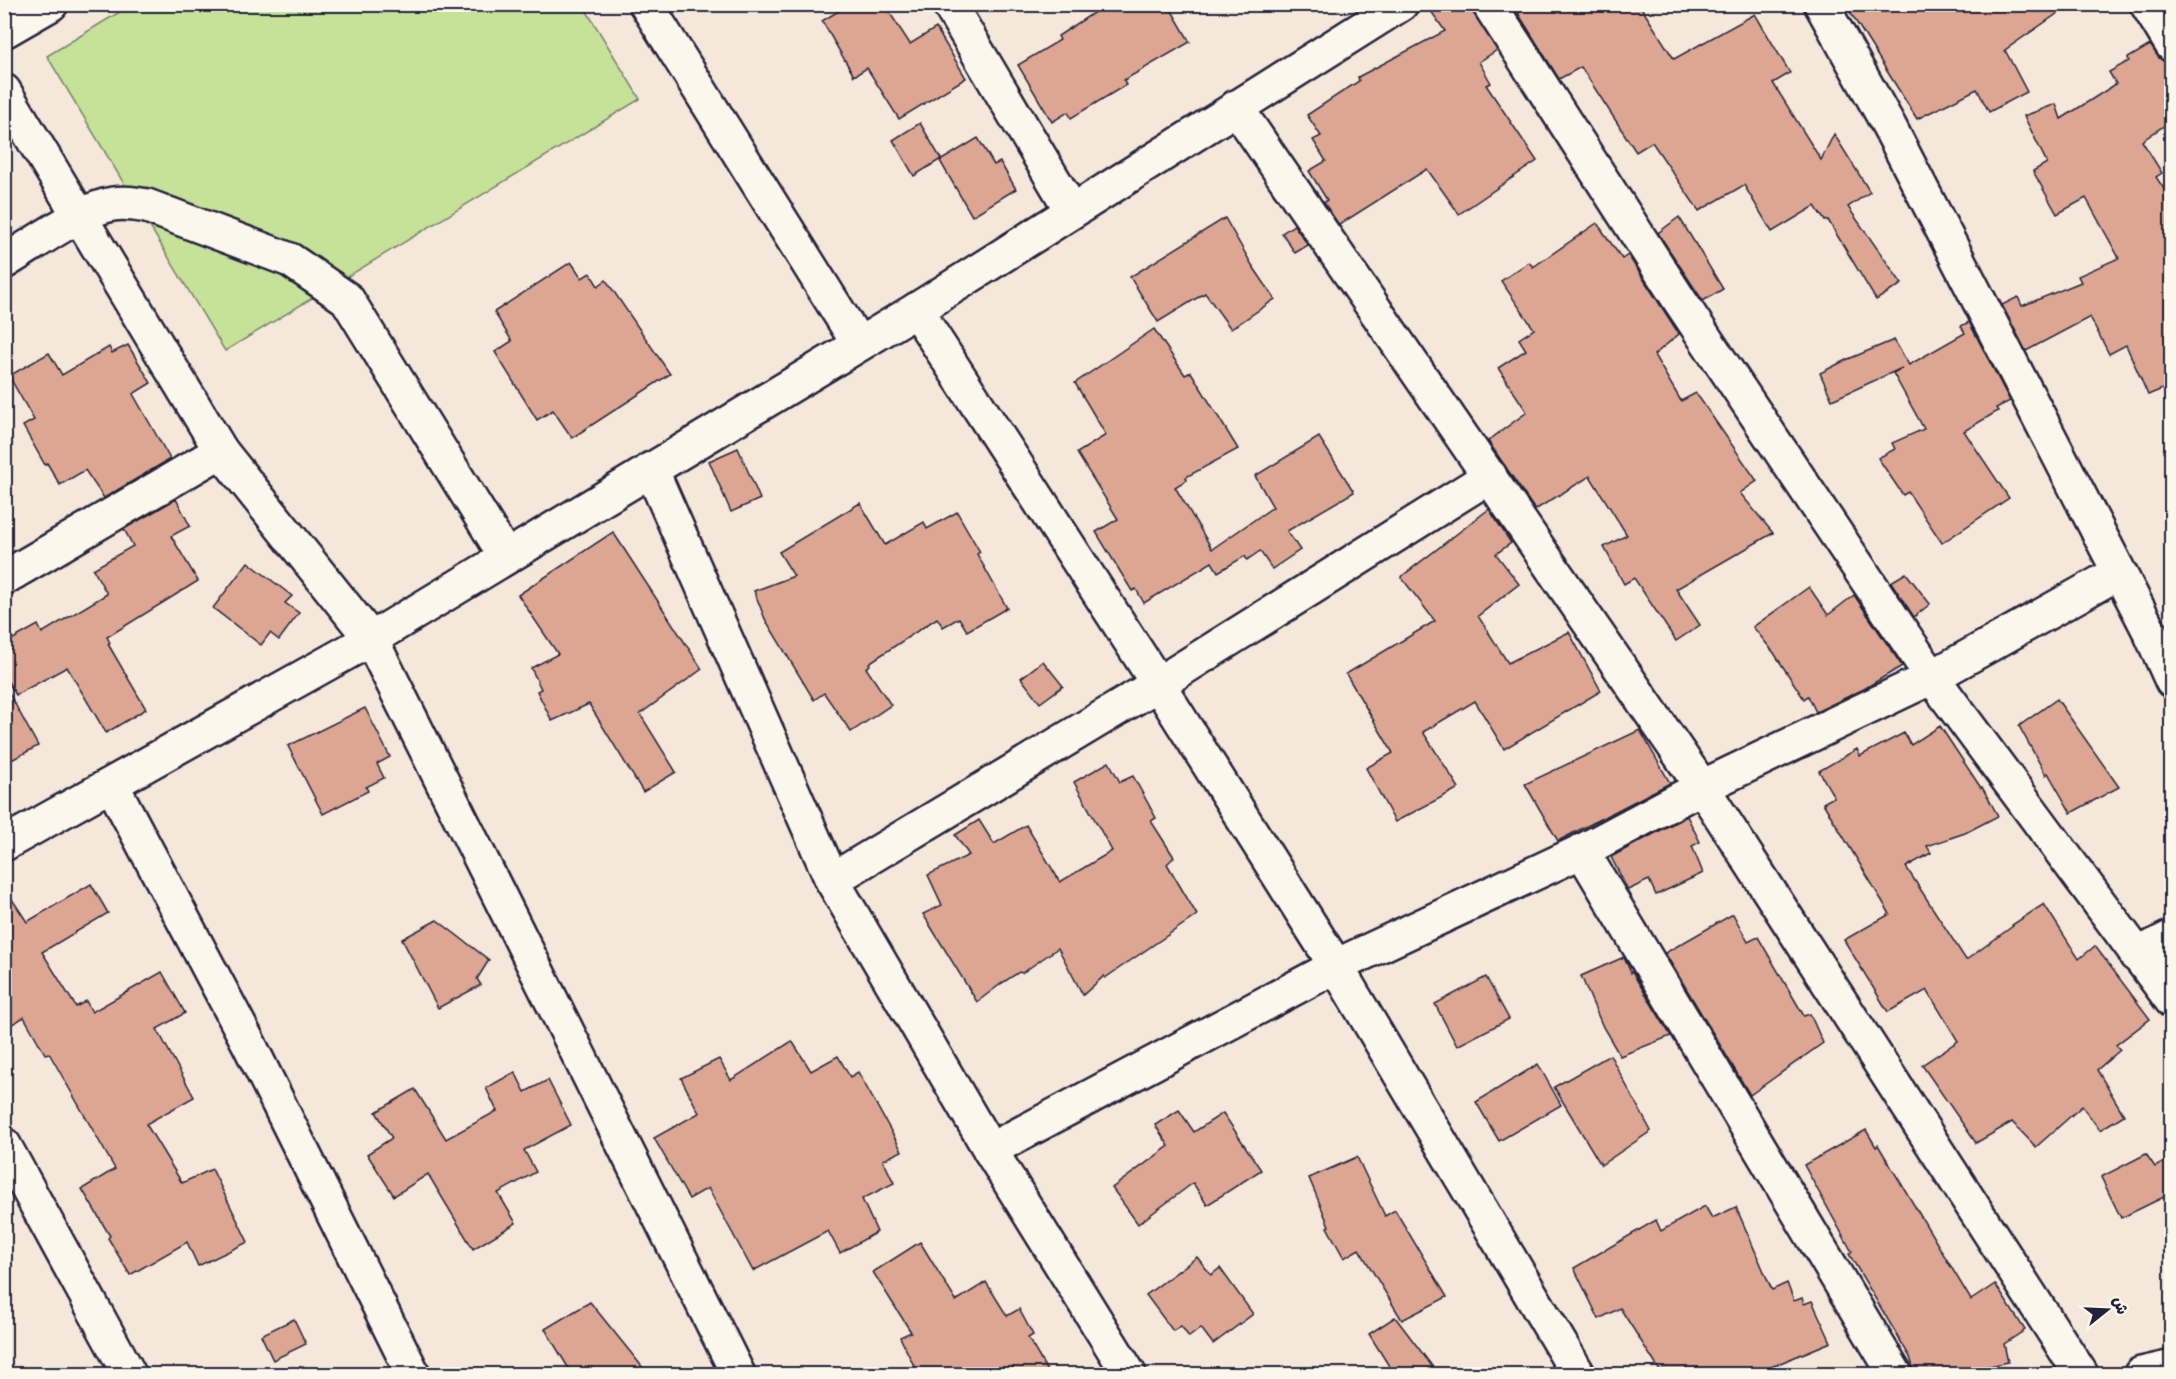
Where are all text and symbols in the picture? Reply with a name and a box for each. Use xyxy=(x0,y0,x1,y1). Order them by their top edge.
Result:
north arrow xyxy=(2077,1280,2137,1340)
text: ش xyxy=(2107,1294,2133,1317)

